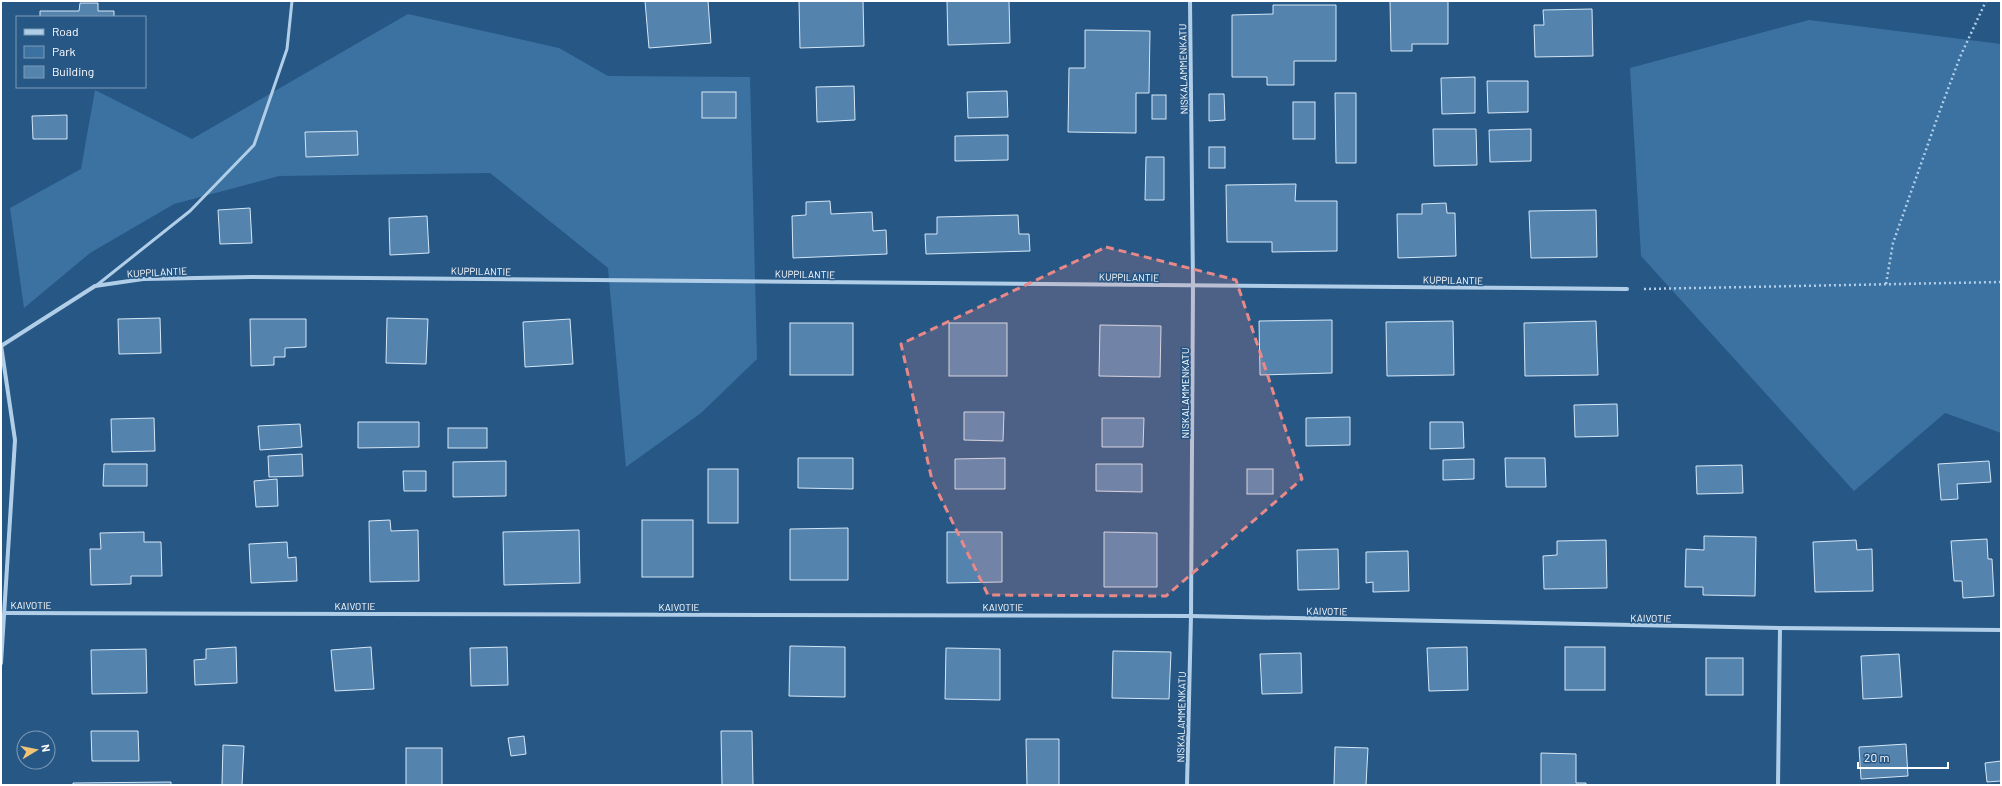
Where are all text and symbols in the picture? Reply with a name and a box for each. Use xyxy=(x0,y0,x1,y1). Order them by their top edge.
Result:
legend xyxy=(16,16,146,88)
street label: NISKALAMMENKATU xyxy=(1176,23,1190,115)
text: Road xyxy=(52,24,79,38)
text: Park xyxy=(52,44,76,58)
text: Building xyxy=(52,64,94,78)
street label: KUPPILANTIE xyxy=(127,264,187,280)
street label: KUPPILANTIE xyxy=(451,264,511,278)
street label: KUPPILANTIE xyxy=(775,267,835,281)
street label: KUPPILANTIE xyxy=(1099,270,1159,284)
street label: KUPPILANTIE xyxy=(1423,273,1483,287)
street label: NISKALAMMENKATU xyxy=(1179,348,1191,438)
street label: KAIVOTIE xyxy=(10,599,52,611)
street label: KAIVOTIE xyxy=(334,600,376,612)
street label: KAIVOTIE xyxy=(658,601,700,613)
street label: KAIVOTIE xyxy=(982,601,1024,613)
street label: KAIVOTIE xyxy=(1306,605,1348,617)
street label: KAIVOTIE xyxy=(1630,612,1672,624)
street label: NISKALAMMENKATU xyxy=(1174,671,1188,763)
north arrow xyxy=(16,730,56,770)
text: N xyxy=(39,743,53,753)
scale bar xyxy=(1858,744,1948,770)
text: 20 m xyxy=(1864,750,1890,764)

